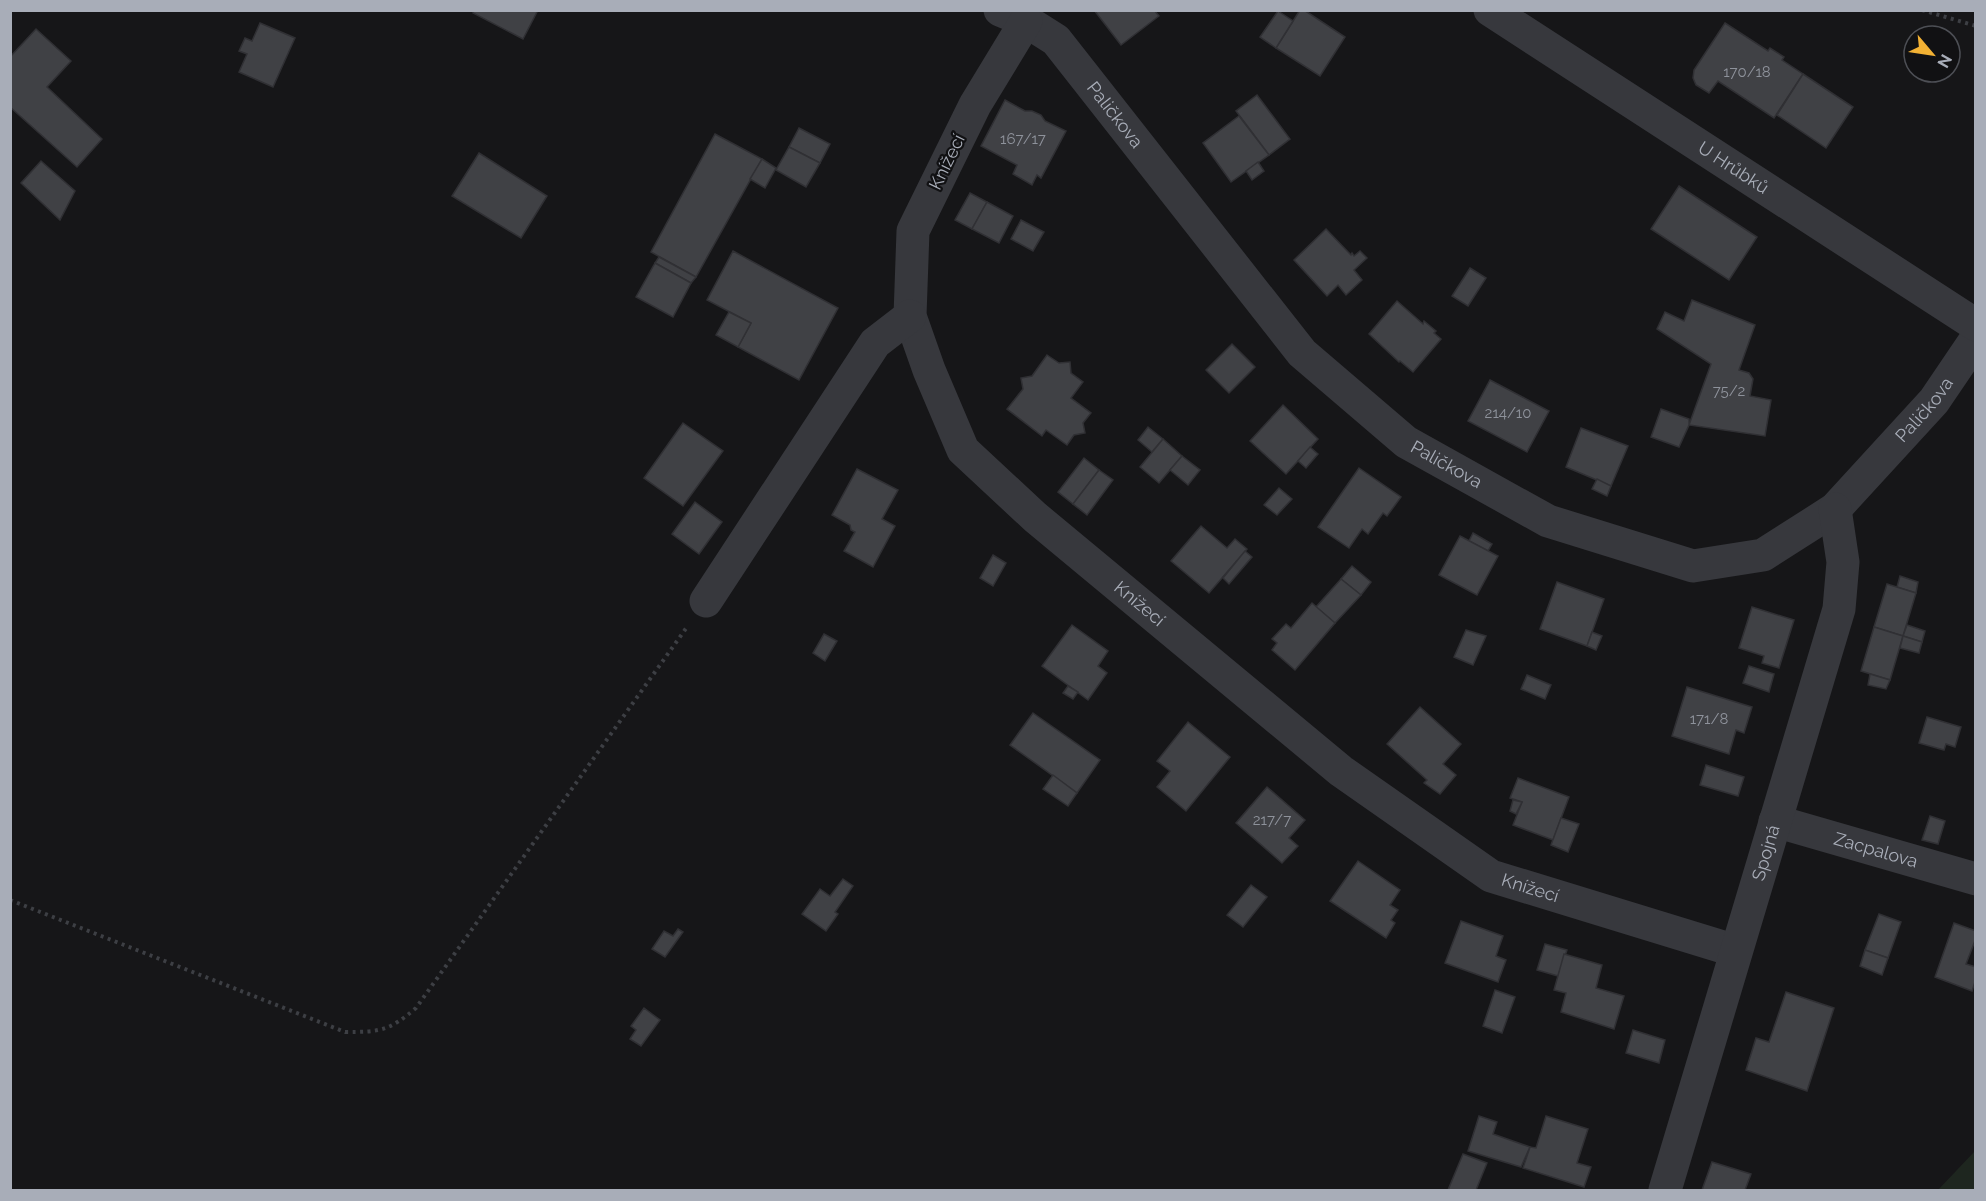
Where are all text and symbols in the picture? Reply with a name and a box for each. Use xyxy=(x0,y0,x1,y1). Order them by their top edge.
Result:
north arrow xyxy=(1902,24,1962,84)
text: N xyxy=(1933,51,1956,71)
house number: 170/18 xyxy=(1723,63,1771,81)
street label: Paličkova xyxy=(1083,77,1148,152)
house number: 167/17 xyxy=(1000,130,1046,148)
street label: Knížecí xyxy=(924,131,969,193)
street label: U Hrůbků xyxy=(1694,137,1773,198)
street label: Paličkova xyxy=(1891,373,1957,446)
house number: 75/2 xyxy=(1713,382,1745,400)
house number: 214/10 xyxy=(1485,404,1531,422)
street label: Paličkova xyxy=(1407,436,1486,492)
street label: Knížecí xyxy=(1110,576,1169,630)
house number: 171/8 xyxy=(1690,710,1728,728)
house number: 217/7 xyxy=(1253,811,1291,829)
street label: Spojná xyxy=(1747,822,1784,883)
street label: Zacpalova xyxy=(1832,828,1920,872)
street label: Knížecí xyxy=(1499,869,1562,906)

